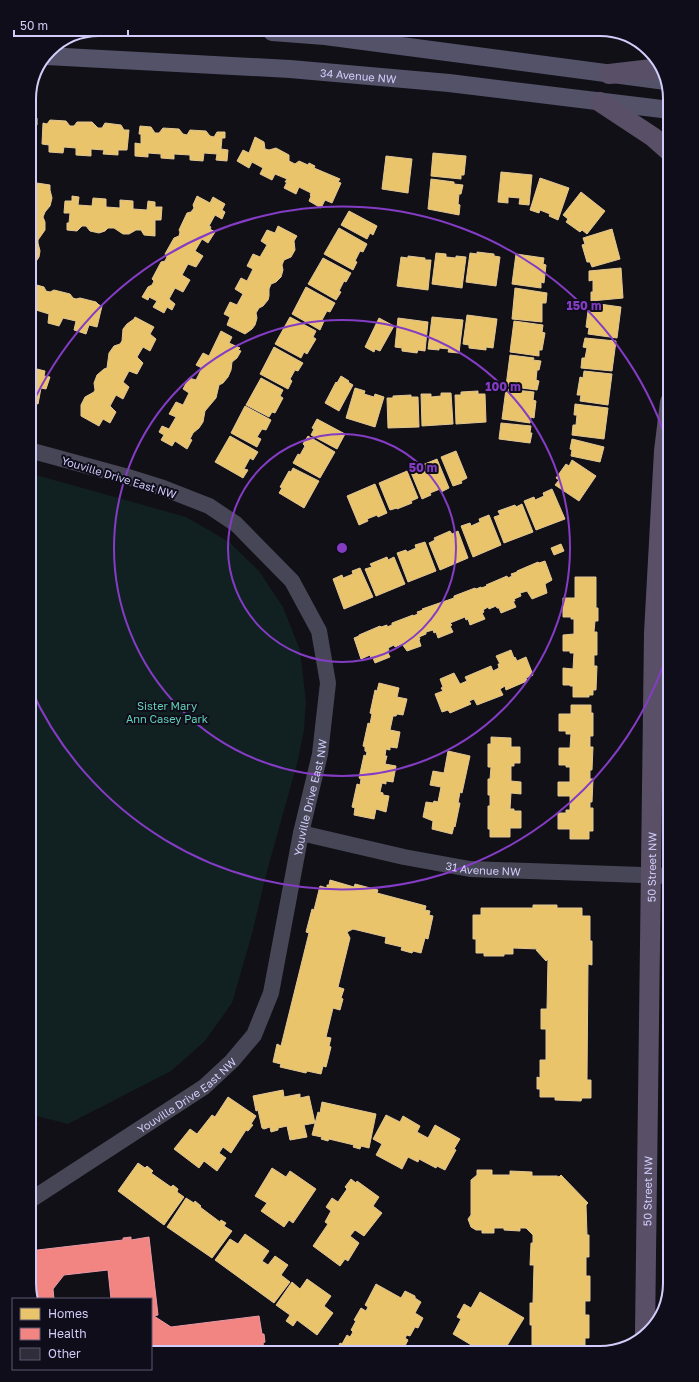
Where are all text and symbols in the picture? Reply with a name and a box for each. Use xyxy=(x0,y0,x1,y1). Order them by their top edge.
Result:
scale bar xyxy=(14,12,128,38)
text: 50 m xyxy=(20,18,48,33)
street label: 34 Avenue NW xyxy=(320,65,397,85)
text: 150 m xyxy=(567,298,601,313)
text: 100 m xyxy=(485,379,521,394)
street label: Youville Drive East NW xyxy=(60,453,178,501)
text: 50 m xyxy=(409,460,437,475)
centre of rings xyxy=(335,541,349,555)
park label: Sister Mary Ann Casey Park xyxy=(126,699,208,725)
street label: Youville Drive East NW xyxy=(290,738,328,857)
street label: 50 Street NW xyxy=(644,831,658,902)
street label: 31 Avenue NW xyxy=(445,858,521,877)
street label: Youville Drive East NW xyxy=(135,1054,239,1135)
street label: 50 Street NW xyxy=(640,1155,654,1226)
legend xyxy=(12,1298,152,1370)
text: Homes xyxy=(48,1306,88,1321)
text: Health xyxy=(48,1326,87,1341)
text: Other xyxy=(48,1346,81,1361)

